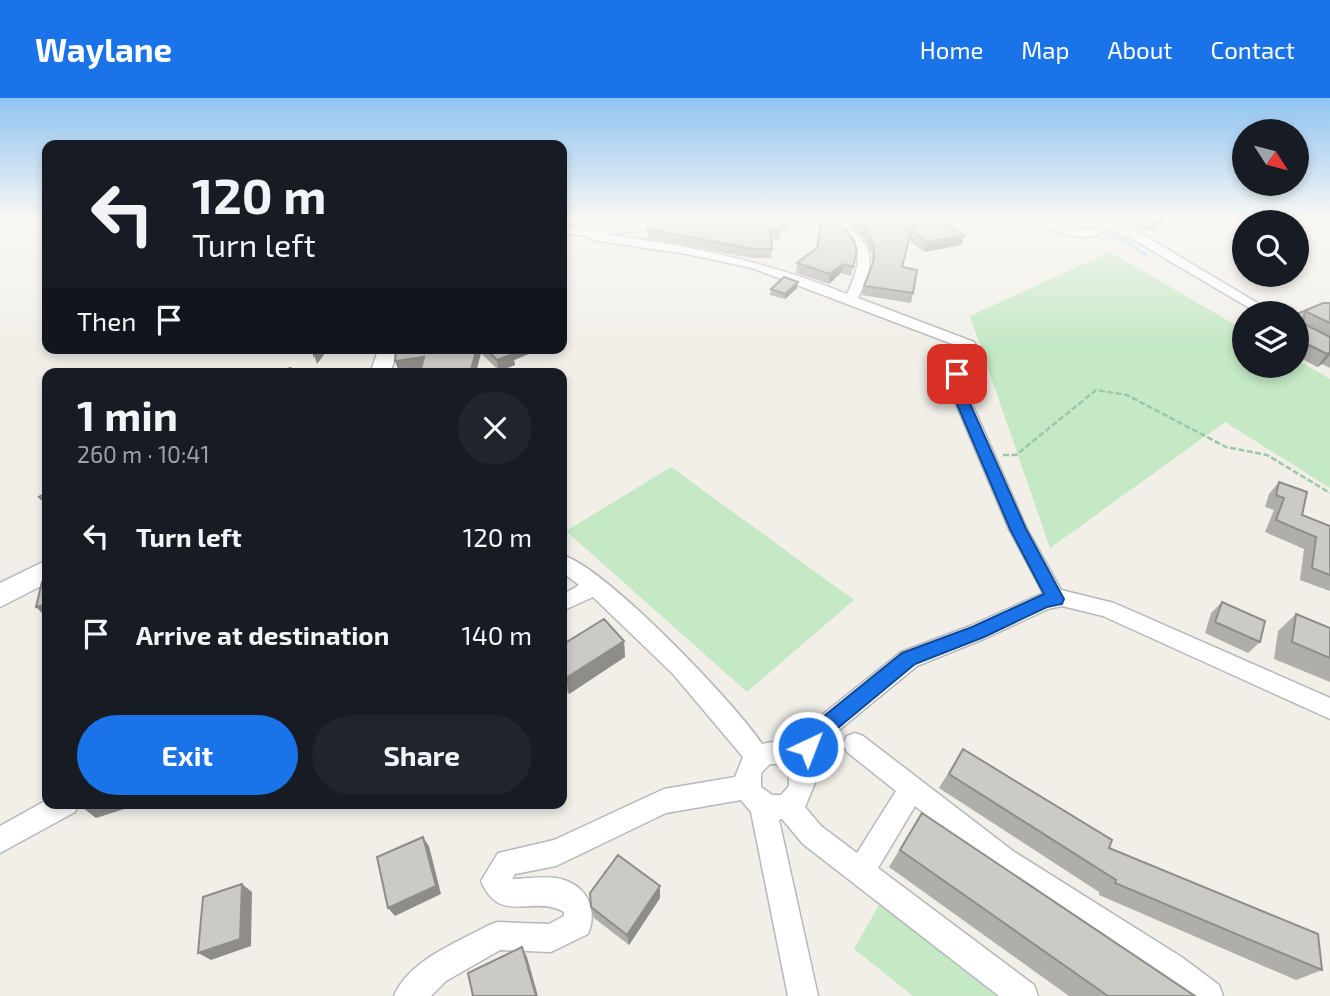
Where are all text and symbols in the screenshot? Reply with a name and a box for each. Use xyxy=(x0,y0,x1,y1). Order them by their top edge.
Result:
text: Waylane xyxy=(35,29,172,69)
text: Home xyxy=(920,35,983,64)
text: Map xyxy=(1021,35,1069,64)
text: About xyxy=(1107,35,1173,64)
text: Contact xyxy=(1211,35,1295,64)
north arrow xyxy=(1232,119,1309,196)
map controls xyxy=(1232,119,1309,378)
text: 120 m xyxy=(192,165,326,224)
icon: left xyxy=(77,168,168,259)
button: search xyxy=(1232,210,1309,287)
text: Turn left xyxy=(192,225,316,263)
icon: arrive xyxy=(150,301,188,339)
button: layers xyxy=(1232,301,1309,378)
text: Then xyxy=(77,305,136,336)
pin xyxy=(927,344,987,404)
icon: arrive xyxy=(938,355,976,393)
text: 1 min xyxy=(77,389,178,439)
button: close xyxy=(458,391,532,465)
text: 260 m · 10:41 xyxy=(77,440,210,468)
icon: left xyxy=(77,517,115,555)
text: Turn left xyxy=(136,521,242,552)
text: 120 m xyxy=(463,521,532,552)
icon: arrive xyxy=(77,615,115,653)
text: Arrive at destination xyxy=(136,619,389,650)
text: 140 m xyxy=(461,619,532,650)
position arrow xyxy=(771,710,845,784)
button: Exit xyxy=(77,715,298,795)
button: Share xyxy=(312,715,532,795)

